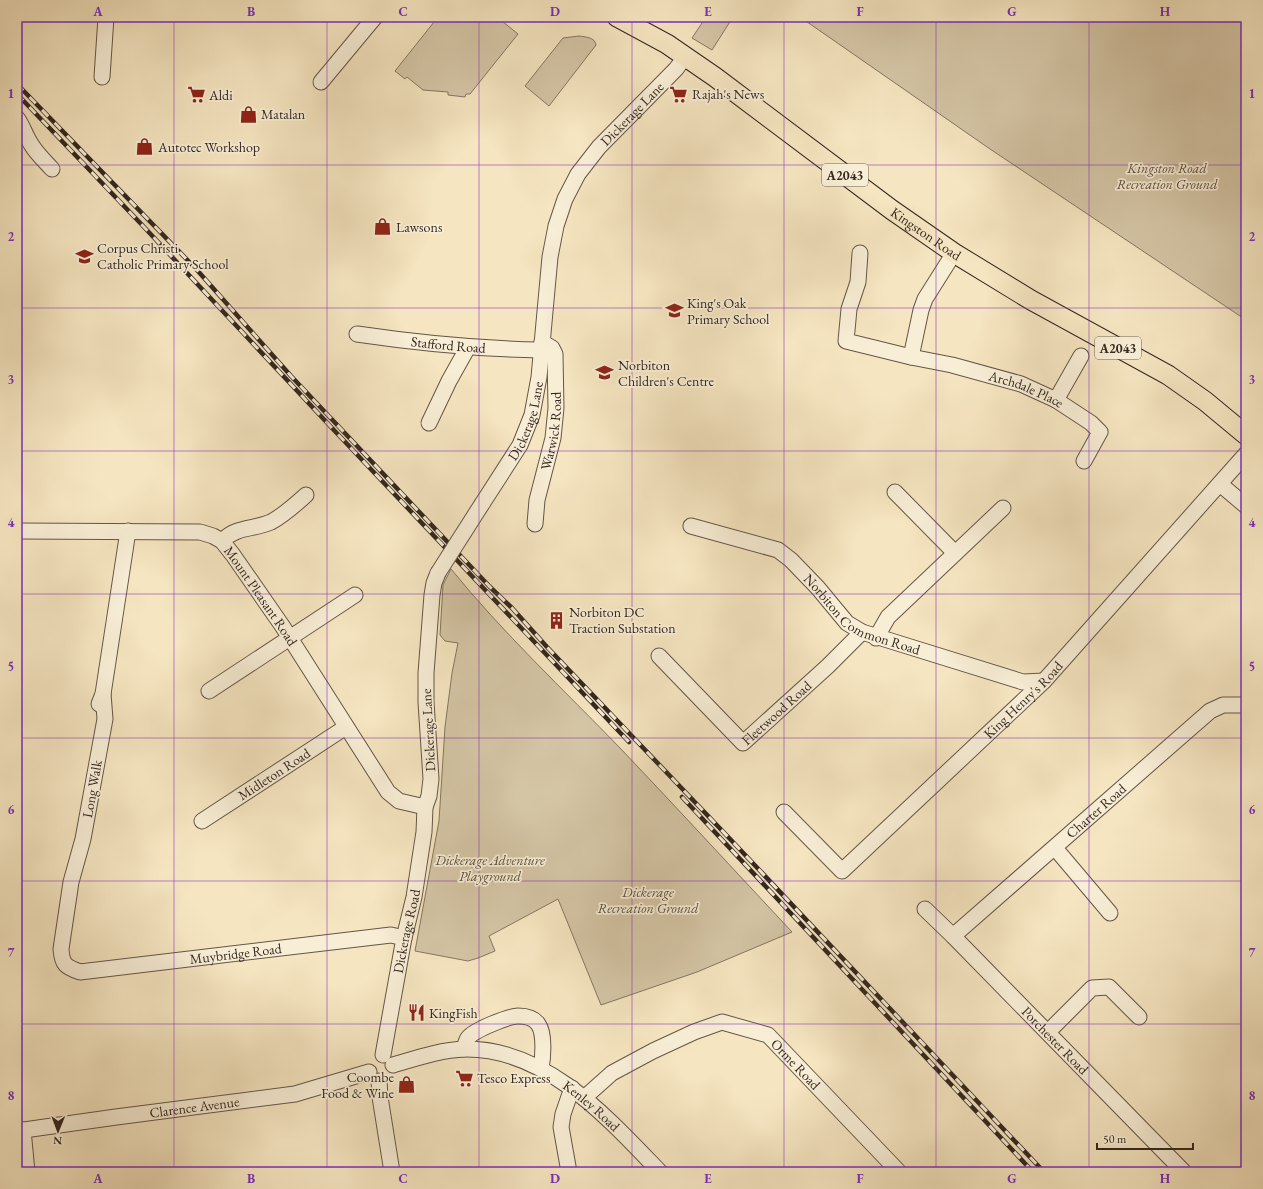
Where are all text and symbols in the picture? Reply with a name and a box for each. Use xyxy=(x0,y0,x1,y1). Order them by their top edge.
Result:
text: A xyxy=(92,3,103,20)
text: B xyxy=(247,3,255,20)
text: C xyxy=(398,3,408,20)
text: D xyxy=(550,3,560,20)
text: E xyxy=(704,3,712,20)
text: F xyxy=(856,3,864,20)
text: G xyxy=(1007,3,1017,20)
text: H xyxy=(1160,3,1171,20)
street label: Dickerage Lane xyxy=(596,77,668,149)
supermarket icon: Rajah's News xyxy=(669,84,689,104)
text: 1 xyxy=(8,85,15,102)
supermarket icon: Aldi xyxy=(186,85,206,105)
place label: Rajah's News xyxy=(692,85,765,103)
text: 1 xyxy=(1249,85,1256,102)
place label: Aldi xyxy=(208,86,233,104)
shop icon: Matalan xyxy=(238,104,258,124)
place label: Matalan xyxy=(261,105,306,123)
shop icon: Autotec Workshop xyxy=(135,137,155,157)
place label: Autotec Workshop xyxy=(157,138,260,156)
park label: Kingston Road Recreation Ground xyxy=(1117,159,1218,193)
road number: A2043 xyxy=(822,164,868,186)
street label: Kingston Road xyxy=(887,203,965,265)
shop icon: Lawsons xyxy=(373,217,393,237)
place label: Lawsons xyxy=(396,218,443,236)
text: 2 xyxy=(8,228,15,245)
text: 2 xyxy=(1249,228,1256,245)
place label: Corpus Christi Catholic Primary School xyxy=(97,239,229,273)
school or university icon: Corpus Christi Catholic Primary School xyxy=(74,246,94,266)
place label: King's Oak Primary School xyxy=(687,294,770,328)
school or university icon: King's Oak Primary School xyxy=(664,301,684,321)
street label: Stafford Road xyxy=(410,332,487,357)
road number: A2043 xyxy=(1095,337,1141,359)
place label: Norbiton Children's Centre xyxy=(618,356,715,390)
school or university icon: Norbiton Children's Centre xyxy=(595,363,615,383)
street label: Archdale Place xyxy=(986,366,1068,412)
text: 3 xyxy=(8,371,15,388)
text: 3 xyxy=(1249,371,1256,388)
street label: Dickerage Lane xyxy=(503,379,547,464)
street label: Warwick Road xyxy=(536,391,565,472)
text: 4 xyxy=(8,514,15,531)
text: 4 xyxy=(1249,514,1256,531)
street label: Mount Pleasant Road xyxy=(220,542,302,650)
street label: Norbiton Common Road xyxy=(800,570,923,659)
place label: Norbiton DC Traction Substation xyxy=(569,603,676,637)
building icon: Norbiton DC Traction Substation xyxy=(546,610,566,630)
street label: King Henry's Road xyxy=(980,657,1067,742)
text: 5 xyxy=(8,658,14,675)
text: 5 xyxy=(1249,658,1255,675)
street label: Fleetwood Road xyxy=(738,676,816,749)
street label: Dickerage Lane xyxy=(417,688,439,772)
street label: Midleton Road xyxy=(234,743,314,804)
street label: Long Walk xyxy=(78,758,106,819)
street label: Charter Road xyxy=(1062,779,1130,842)
text: 6 xyxy=(8,801,15,818)
text: 6 xyxy=(1249,801,1256,818)
park label: Dickerage Adventure Playground xyxy=(434,851,545,885)
park label: Dickerage Recreation Ground xyxy=(598,883,699,917)
street label: Dickerage Road xyxy=(389,887,424,975)
street label: Muybridge Road xyxy=(189,939,283,968)
text: 7 xyxy=(8,944,15,961)
text: 7 xyxy=(1249,944,1256,961)
restaurant icon: KingFish xyxy=(406,1003,426,1023)
street label: Porchester Road xyxy=(1018,1003,1093,1079)
place label: KingFish xyxy=(429,1004,478,1022)
street label: Orme Road xyxy=(767,1035,825,1094)
place label: Coombe Food & Wine xyxy=(321,1068,395,1102)
supermarket icon: Tesco Express xyxy=(454,1068,474,1088)
place label: Tesco Express xyxy=(477,1069,551,1087)
shop icon: Coombe Food & Wine xyxy=(397,1075,417,1095)
street label: Kenley Road xyxy=(559,1076,625,1136)
text: 8 xyxy=(8,1087,15,1104)
text: 8 xyxy=(1249,1087,1256,1104)
street label: Clarence Avenue xyxy=(148,1092,241,1122)
north arrow xyxy=(38,1111,78,1151)
scale bar xyxy=(1097,1125,1193,1151)
text: 50 m xyxy=(1103,1131,1127,1147)
text: N xyxy=(53,1134,62,1148)
text: A xyxy=(92,1170,103,1187)
text: B xyxy=(247,1170,255,1187)
text: C xyxy=(398,1170,408,1187)
text: D xyxy=(550,1170,560,1187)
text: E xyxy=(704,1170,712,1187)
text: F xyxy=(856,1170,864,1187)
text: G xyxy=(1007,1170,1017,1187)
text: H xyxy=(1160,1170,1171,1187)

